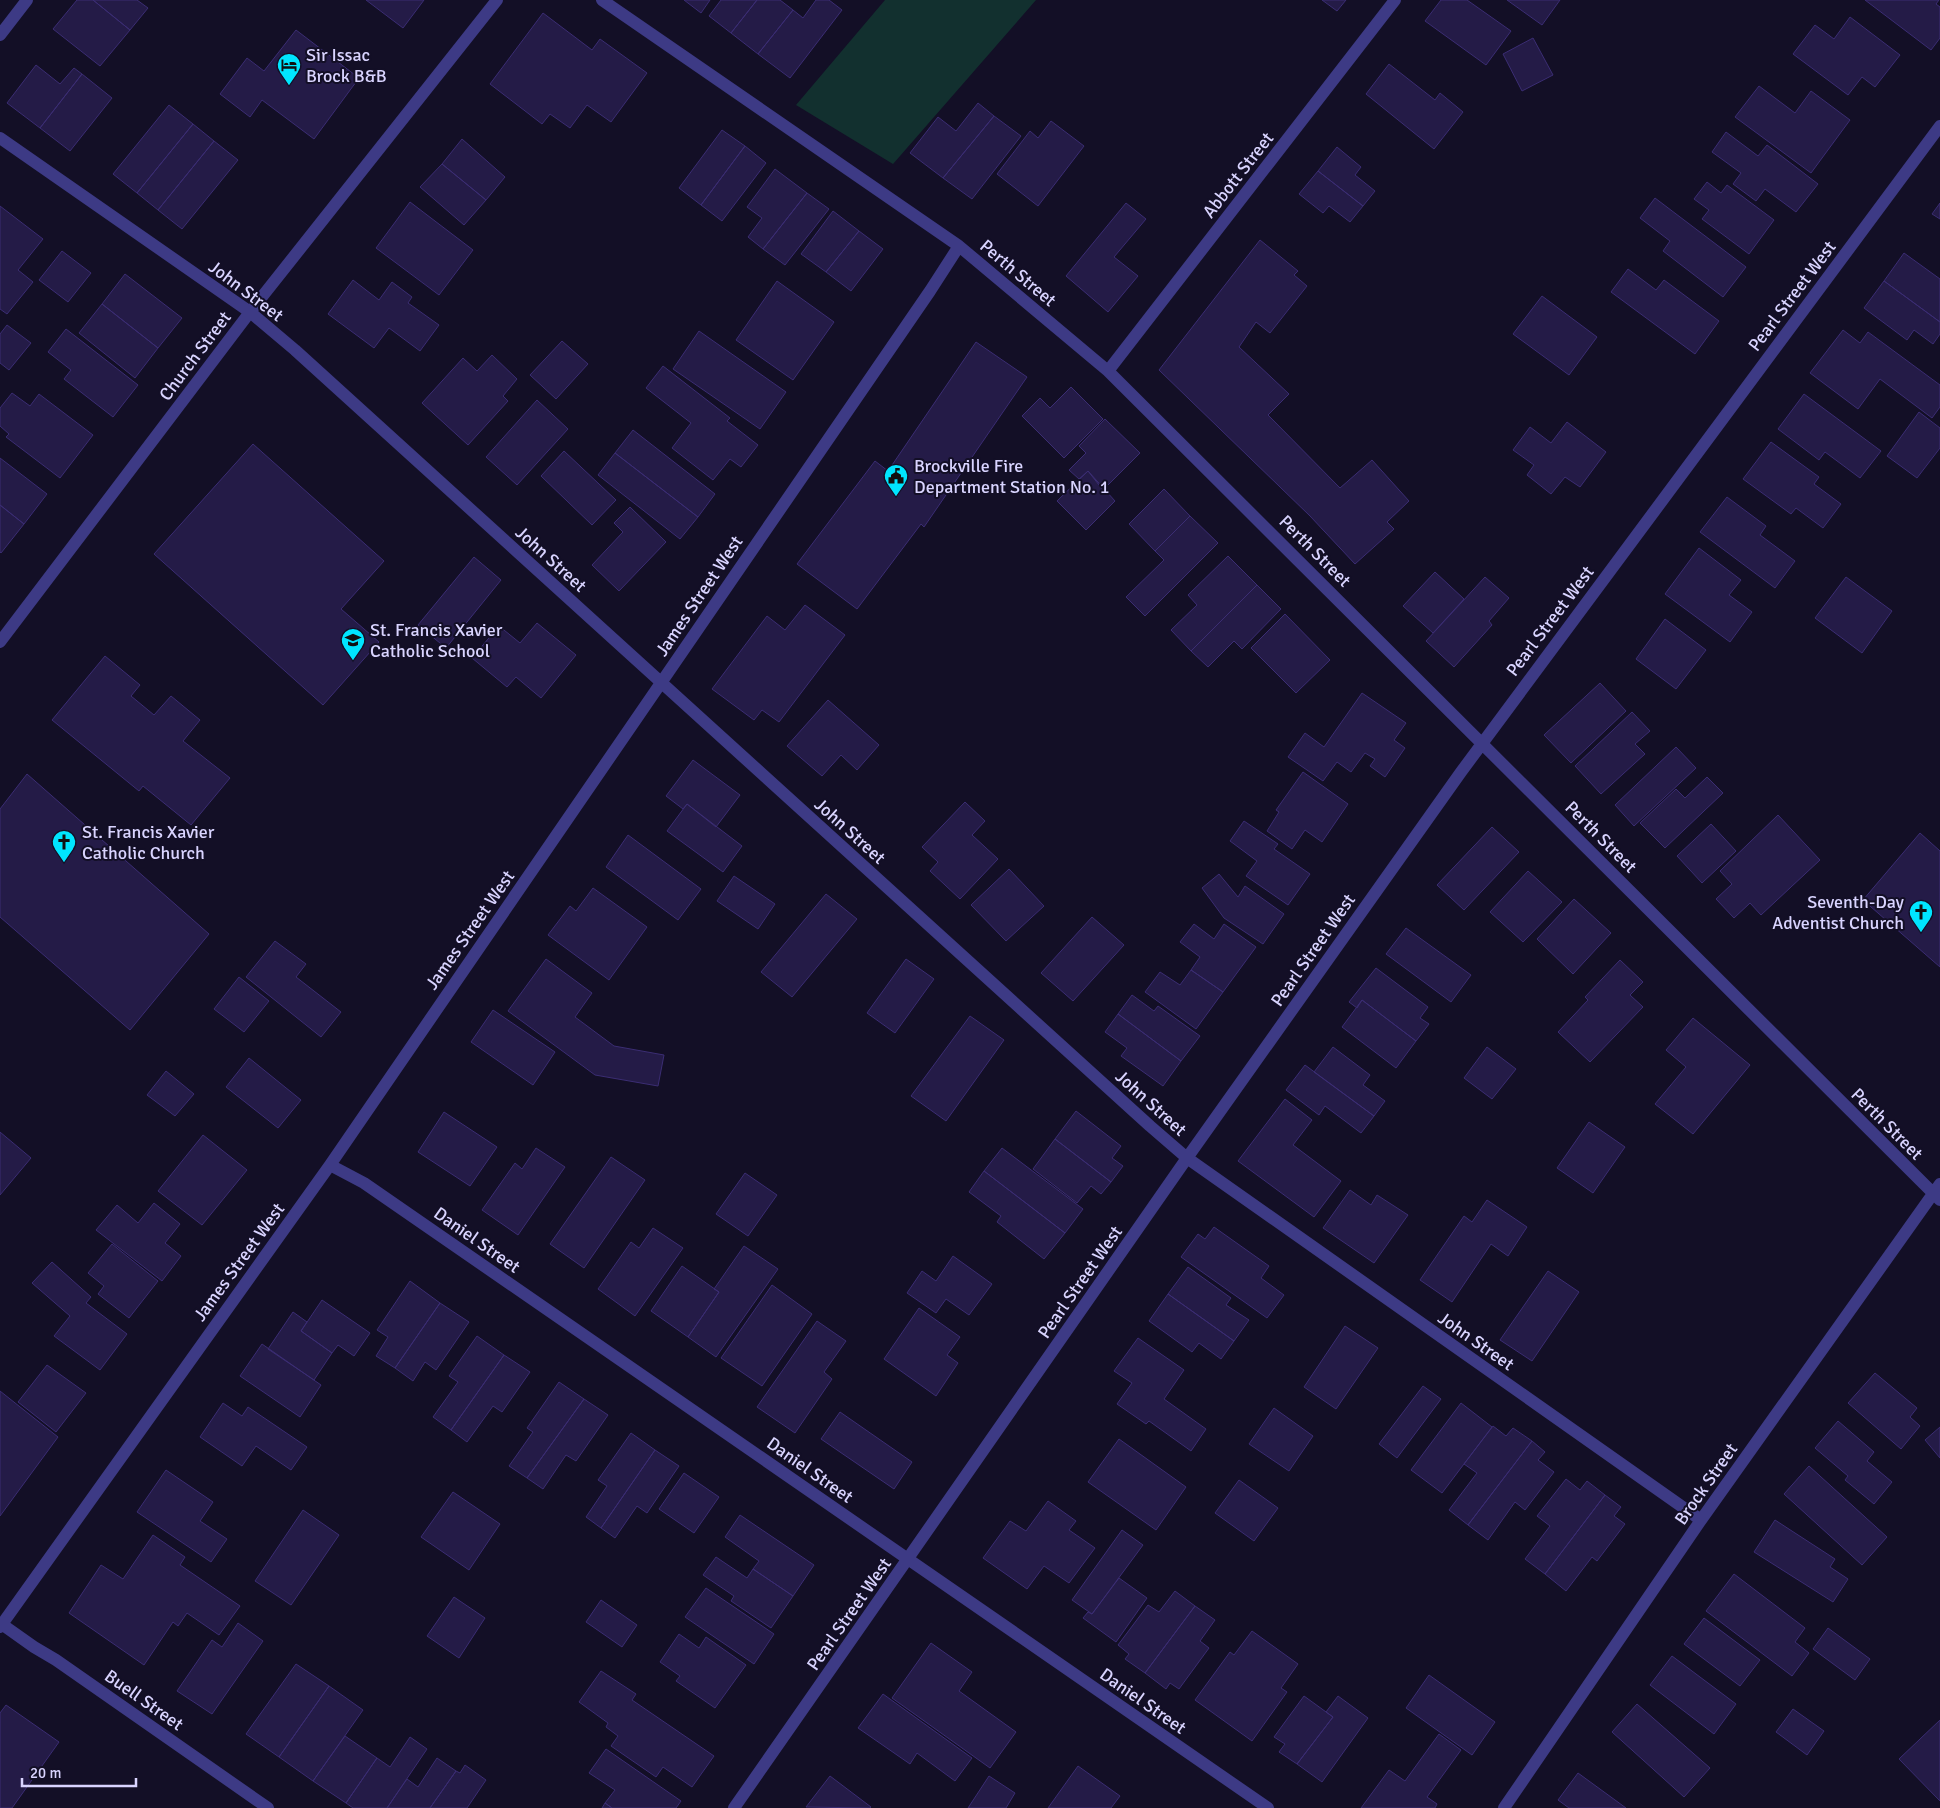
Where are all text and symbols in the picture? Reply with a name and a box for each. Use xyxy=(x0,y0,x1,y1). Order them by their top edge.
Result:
place label: Sir Issac Brock B&B xyxy=(306,44,387,87)
hotel icon: Sir Issac Brock B&B xyxy=(276,52,302,86)
street label: Abbott Street xyxy=(1198,128,1278,222)
street label: Perth Street xyxy=(975,235,1061,311)
street label: Pearl Street West xyxy=(1743,237,1841,355)
street label: John Street xyxy=(204,256,288,326)
street label: Church Street xyxy=(154,307,236,405)
place label: Brockville Fire Department Station No. 1 xyxy=(914,455,1110,498)
public building icon: Brockville Fire Department Station No. 1 xyxy=(883,463,909,497)
street label: Perth Street xyxy=(1274,510,1356,592)
street label: John Street xyxy=(511,521,591,597)
street label: James Street West xyxy=(651,532,747,660)
street label: Pearl Street West xyxy=(1501,562,1599,680)
place label: St. Francis Xavier Catholic School xyxy=(370,619,503,662)
school or university icon: St. Francis Xavier Catholic School xyxy=(340,627,366,661)
street label: John Street xyxy=(810,793,890,869)
street label: Perth Street xyxy=(1560,796,1642,878)
place label: St. Francis Xavier Catholic Church xyxy=(82,821,215,864)
church icon: St. Francis Xavier Catholic Church xyxy=(51,829,77,863)
street label: James Street West xyxy=(421,866,519,994)
street label: Pearl Street West xyxy=(1266,889,1360,1011)
place label: Seventh-Day Adventist Church xyxy=(1772,891,1905,934)
church icon: Seventh-Day Adventist Church xyxy=(1908,899,1934,933)
street label: John Street xyxy=(1111,1065,1191,1141)
street label: Perth Street xyxy=(1846,1083,1928,1165)
street label: James Street West xyxy=(189,1199,289,1325)
street label: Daniel Street xyxy=(430,1202,524,1278)
street label: Pearl Street West xyxy=(1033,1221,1127,1343)
street label: John Street xyxy=(1434,1307,1518,1375)
street label: Daniel Street xyxy=(763,1432,857,1508)
street label: Brock Street xyxy=(1670,1439,1742,1529)
street label: Pearl Street West xyxy=(802,1553,896,1675)
street label: Daniel Street xyxy=(1096,1663,1190,1739)
street label: Buell Street xyxy=(100,1665,188,1735)
scale bar xyxy=(22,1756,136,1788)
text: 20 m xyxy=(30,1764,61,1782)

